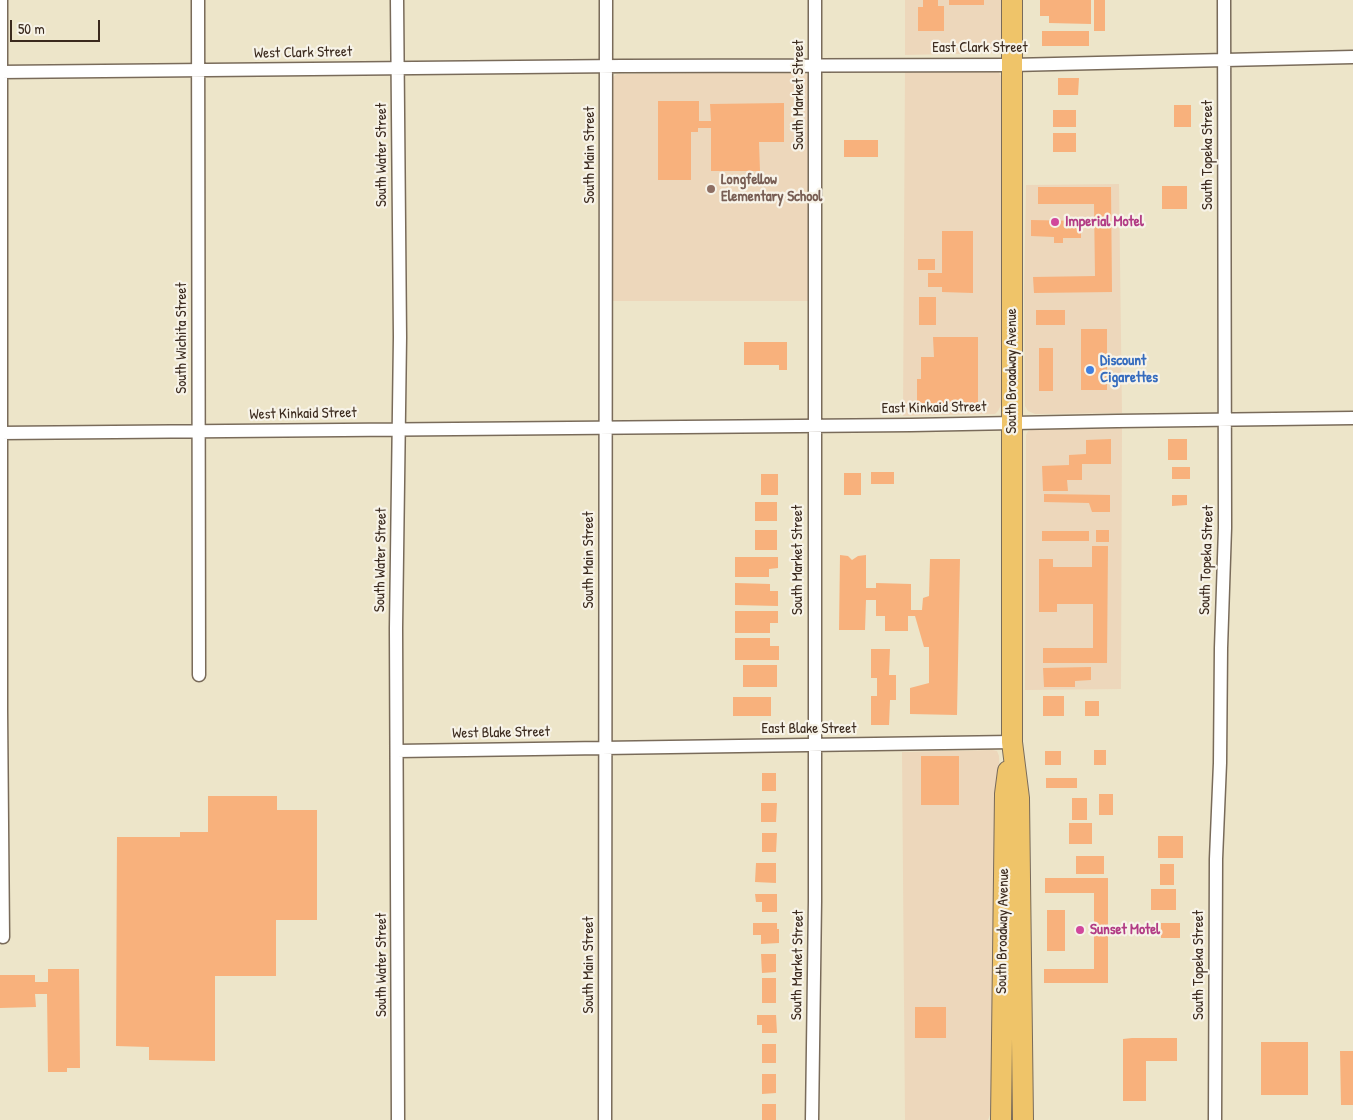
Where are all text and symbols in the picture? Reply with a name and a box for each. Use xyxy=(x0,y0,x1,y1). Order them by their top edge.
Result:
scale bar xyxy=(12,10,102,42)
text: 50 m xyxy=(18,18,45,39)
street label: East Clark Street xyxy=(932,39,1028,57)
street label: South Market Street xyxy=(790,40,808,150)
street label: West Clark Street xyxy=(254,43,352,63)
street label: South Topeka Street xyxy=(1199,100,1217,210)
street label: South Water Street xyxy=(373,103,391,207)
street label: South Main Street xyxy=(581,106,599,204)
place label: Longfellow Elementary School xyxy=(721,171,822,206)
marker: Longfellow Elementary School xyxy=(705,183,717,195)
place label: Imperial Motel xyxy=(1065,213,1144,231)
marker: Imperial Motel xyxy=(1049,216,1061,228)
street label: South Wichita Street xyxy=(173,282,191,394)
street label: South Broadway Avenue xyxy=(1003,308,1021,434)
place label: Discount Cigarettes xyxy=(1100,352,1158,387)
marker: Discount Cigarettes xyxy=(1084,364,1096,376)
street label: East Kinkaid Street xyxy=(882,398,986,418)
street label: West Kinkaid Street xyxy=(249,404,357,424)
street label: South Market Street xyxy=(789,505,807,615)
street label: South Topeka Street xyxy=(1196,505,1218,615)
street label: South Water Street xyxy=(371,508,391,612)
street label: South Main Street xyxy=(580,511,598,609)
street label: East Blake Street xyxy=(762,720,856,738)
street label: West Blake Street xyxy=(452,723,550,743)
street label: South Broadway Avenue xyxy=(993,868,1013,994)
street label: South Market Street xyxy=(788,910,808,1020)
street label: South Topeka Street xyxy=(1190,910,1208,1020)
street label: South Water Street xyxy=(373,913,391,1017)
street label: South Main Street xyxy=(580,916,598,1014)
place label: Sunset Motel xyxy=(1090,921,1160,939)
marker: Sunset Motel xyxy=(1074,924,1086,936)

